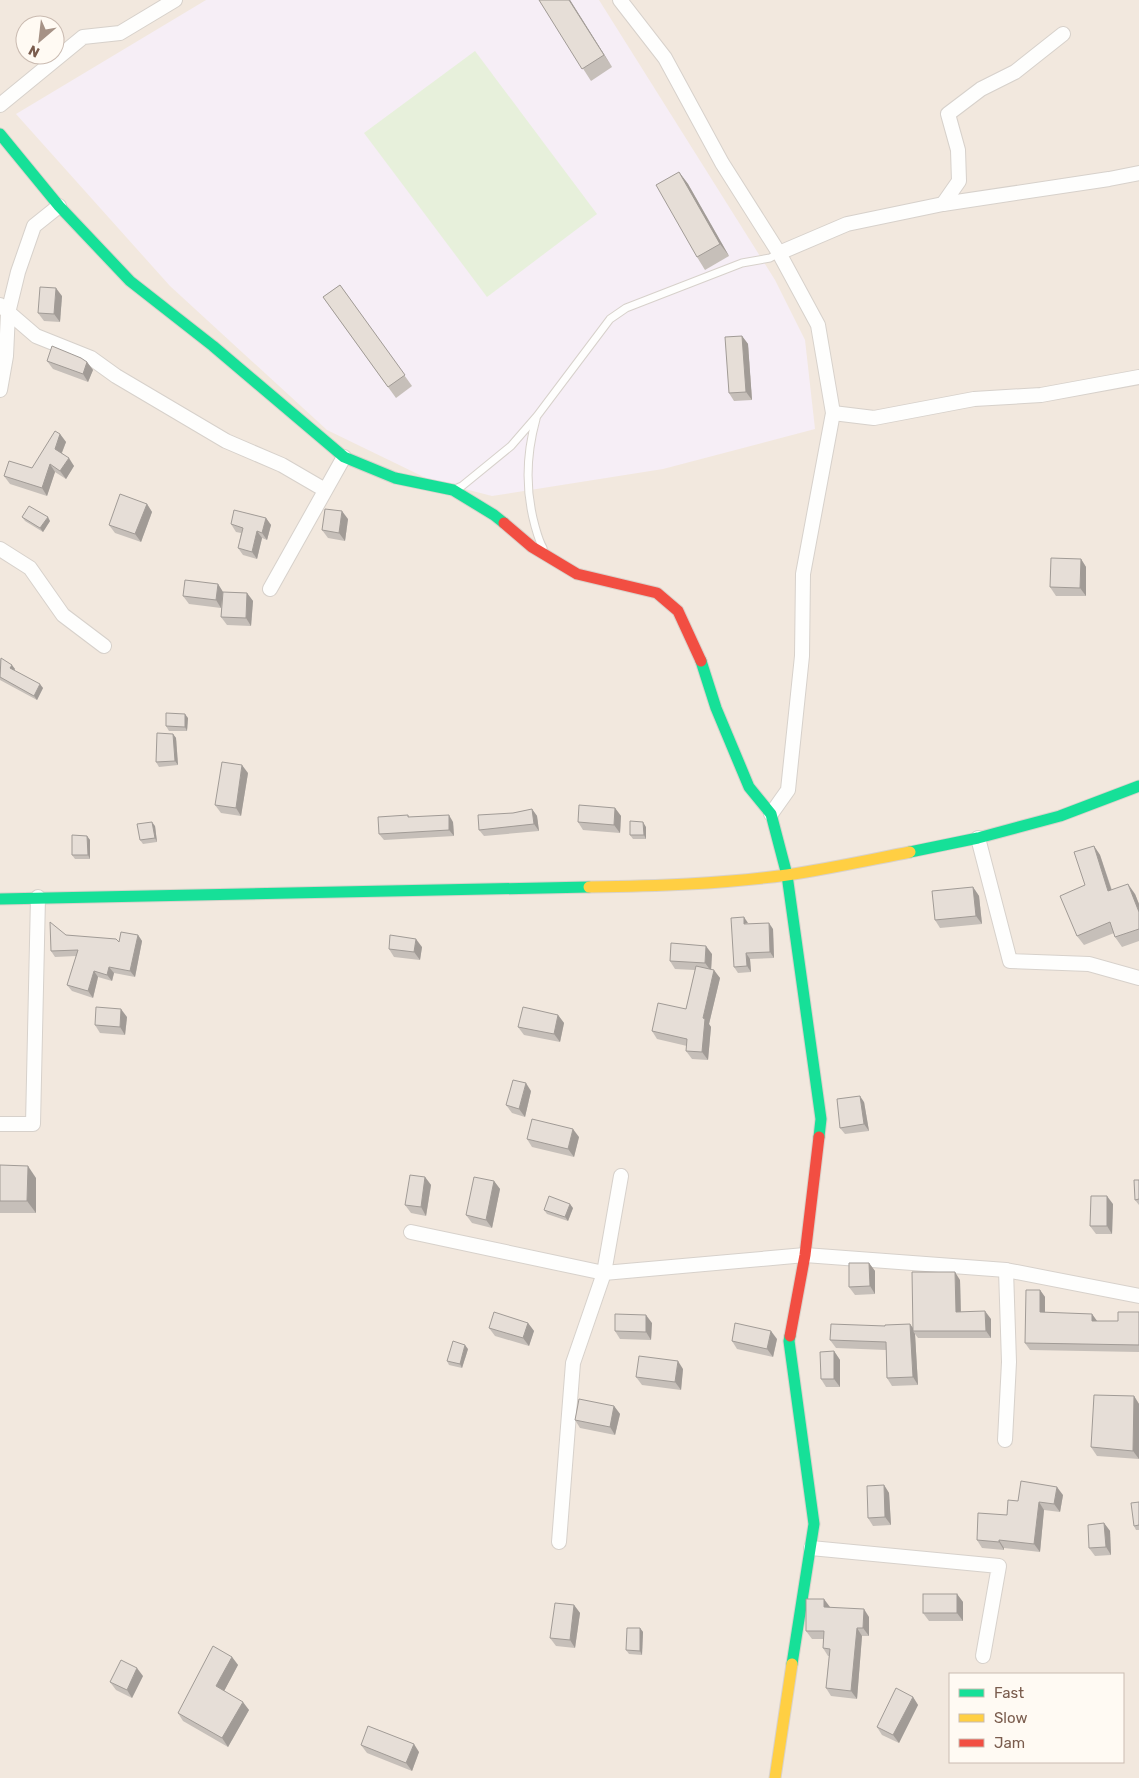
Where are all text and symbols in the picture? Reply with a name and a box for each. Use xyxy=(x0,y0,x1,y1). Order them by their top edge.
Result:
north arrow xyxy=(15,15,65,65)
text: N xyxy=(26,41,43,61)
legend xyxy=(949,1673,1124,1763)
text: Fast xyxy=(994,1684,1024,1702)
text: Slow xyxy=(994,1709,1027,1727)
text: Jam xyxy=(994,1734,1025,1752)

